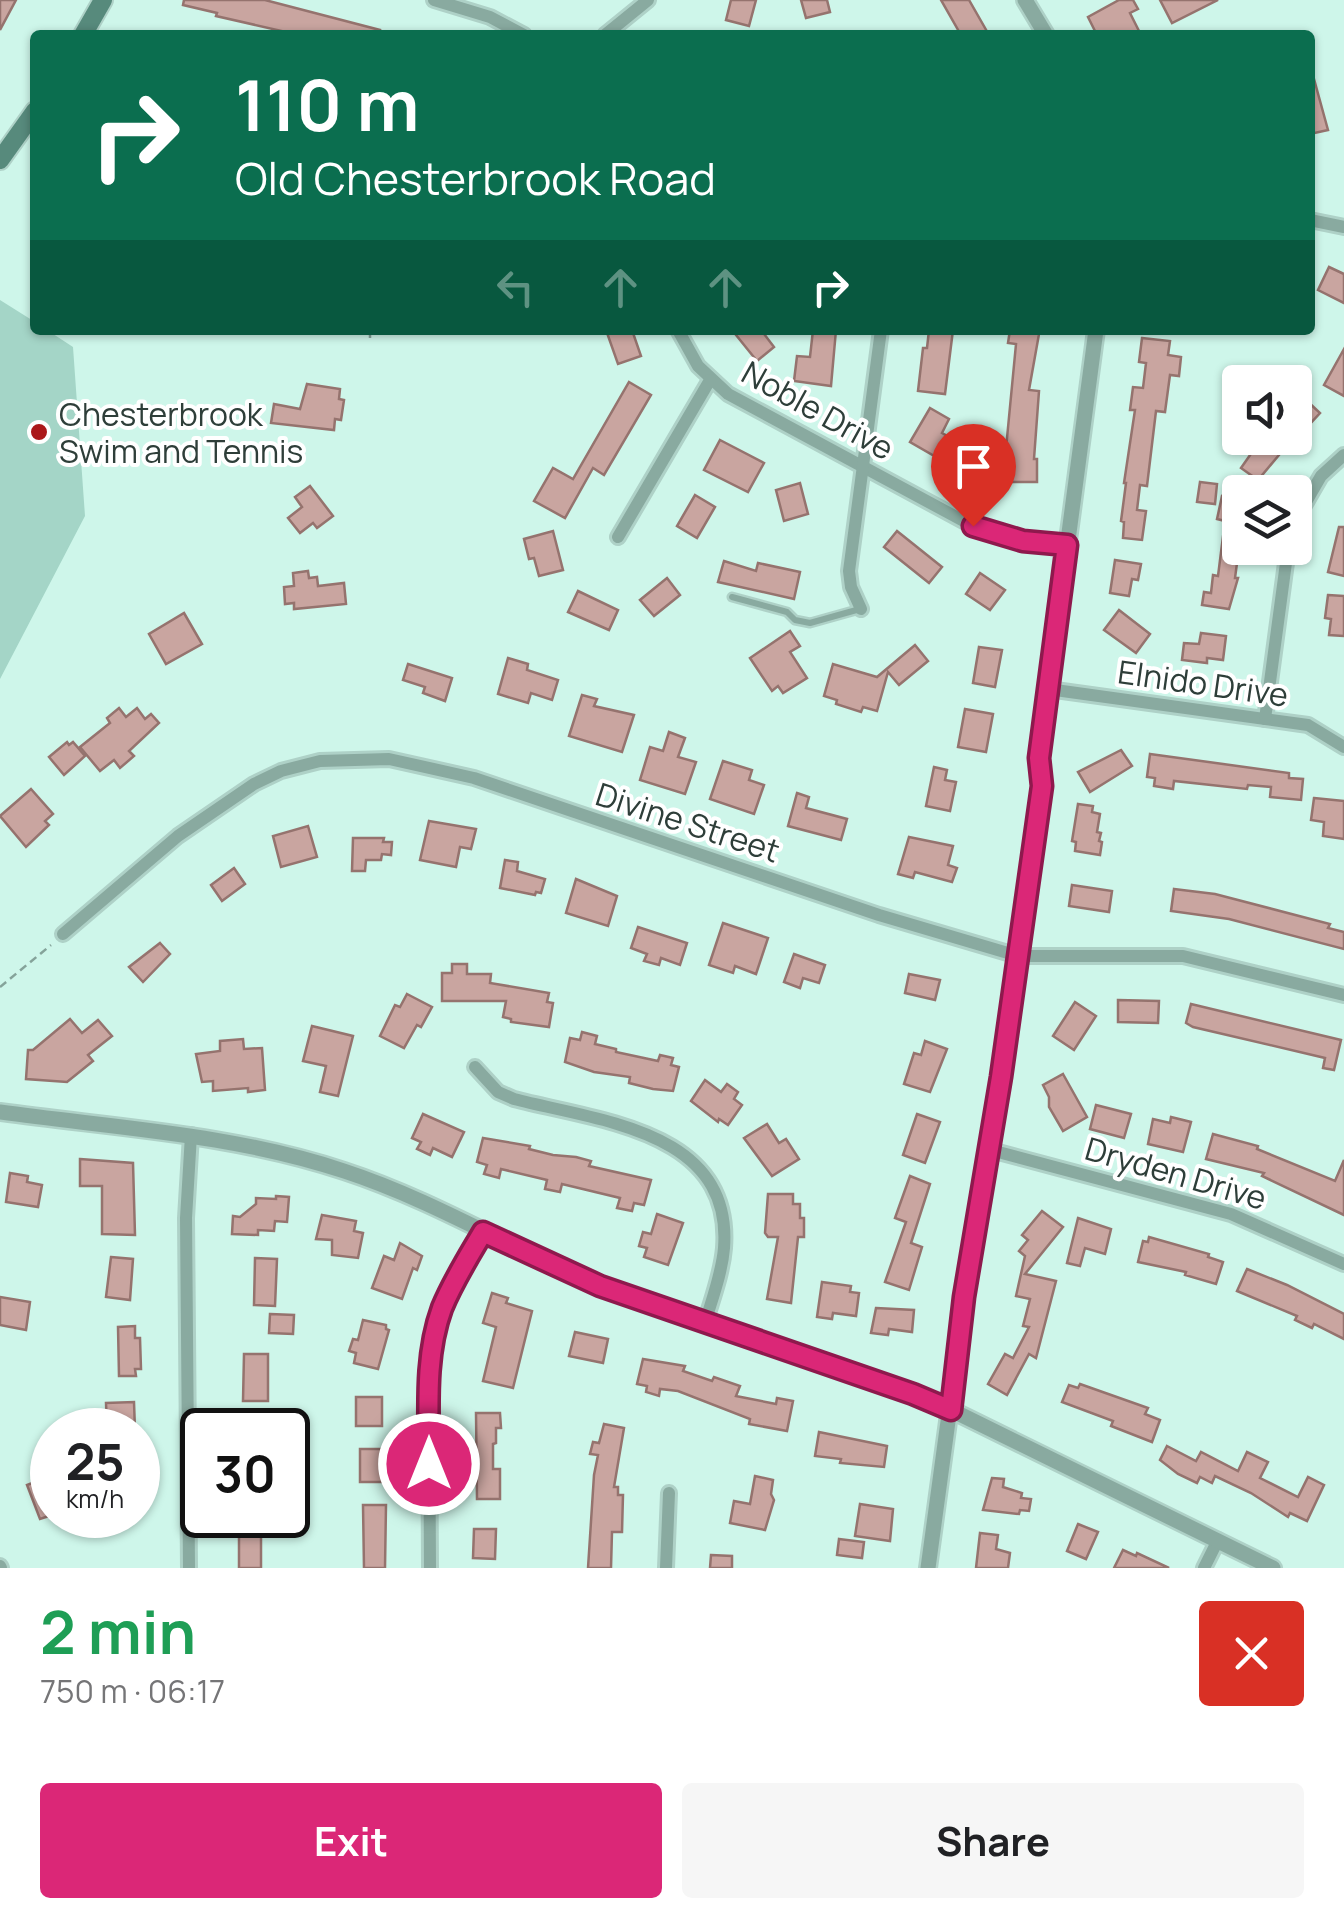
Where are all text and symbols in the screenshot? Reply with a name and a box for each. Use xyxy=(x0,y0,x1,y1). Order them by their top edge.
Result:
text: 110 m xyxy=(235,56,419,152)
icon: right xyxy=(70,70,200,200)
text: Old Chesterbrook Road xyxy=(235,147,716,209)
icon: left xyxy=(488,260,543,315)
icon: ahead xyxy=(593,260,648,315)
icon: ahead xyxy=(698,260,753,315)
icon: right xyxy=(803,260,858,315)
street label: Noble Drive xyxy=(734,350,902,470)
map controls xyxy=(1222,365,1312,565)
button: sound xyxy=(1222,365,1312,455)
place label: Chesterbrook Swim and Tennis xyxy=(59,392,303,473)
marker: Chesterbrook Swim and Tennis xyxy=(28,421,50,443)
pin xyxy=(931,424,1016,527)
icon: arrive xyxy=(946,439,1001,494)
button: layers xyxy=(1222,475,1312,565)
street label: Elnido Drive xyxy=(1115,649,1291,717)
street label: Divine Street xyxy=(591,772,785,872)
street label: Dryden Drive xyxy=(1080,1126,1272,1220)
speed limit sign: 30 xyxy=(180,1408,310,1538)
position arrow xyxy=(377,1412,481,1516)
text: 25 xyxy=(65,1427,125,1495)
text: km/h xyxy=(66,1481,124,1516)
text: 2 min xyxy=(40,1590,196,1672)
button: close xyxy=(1199,1601,1304,1706)
text: 750 m · 06:17 xyxy=(40,1669,225,1713)
button: Exit xyxy=(40,1783,662,1898)
button: Share xyxy=(682,1783,1304,1898)

